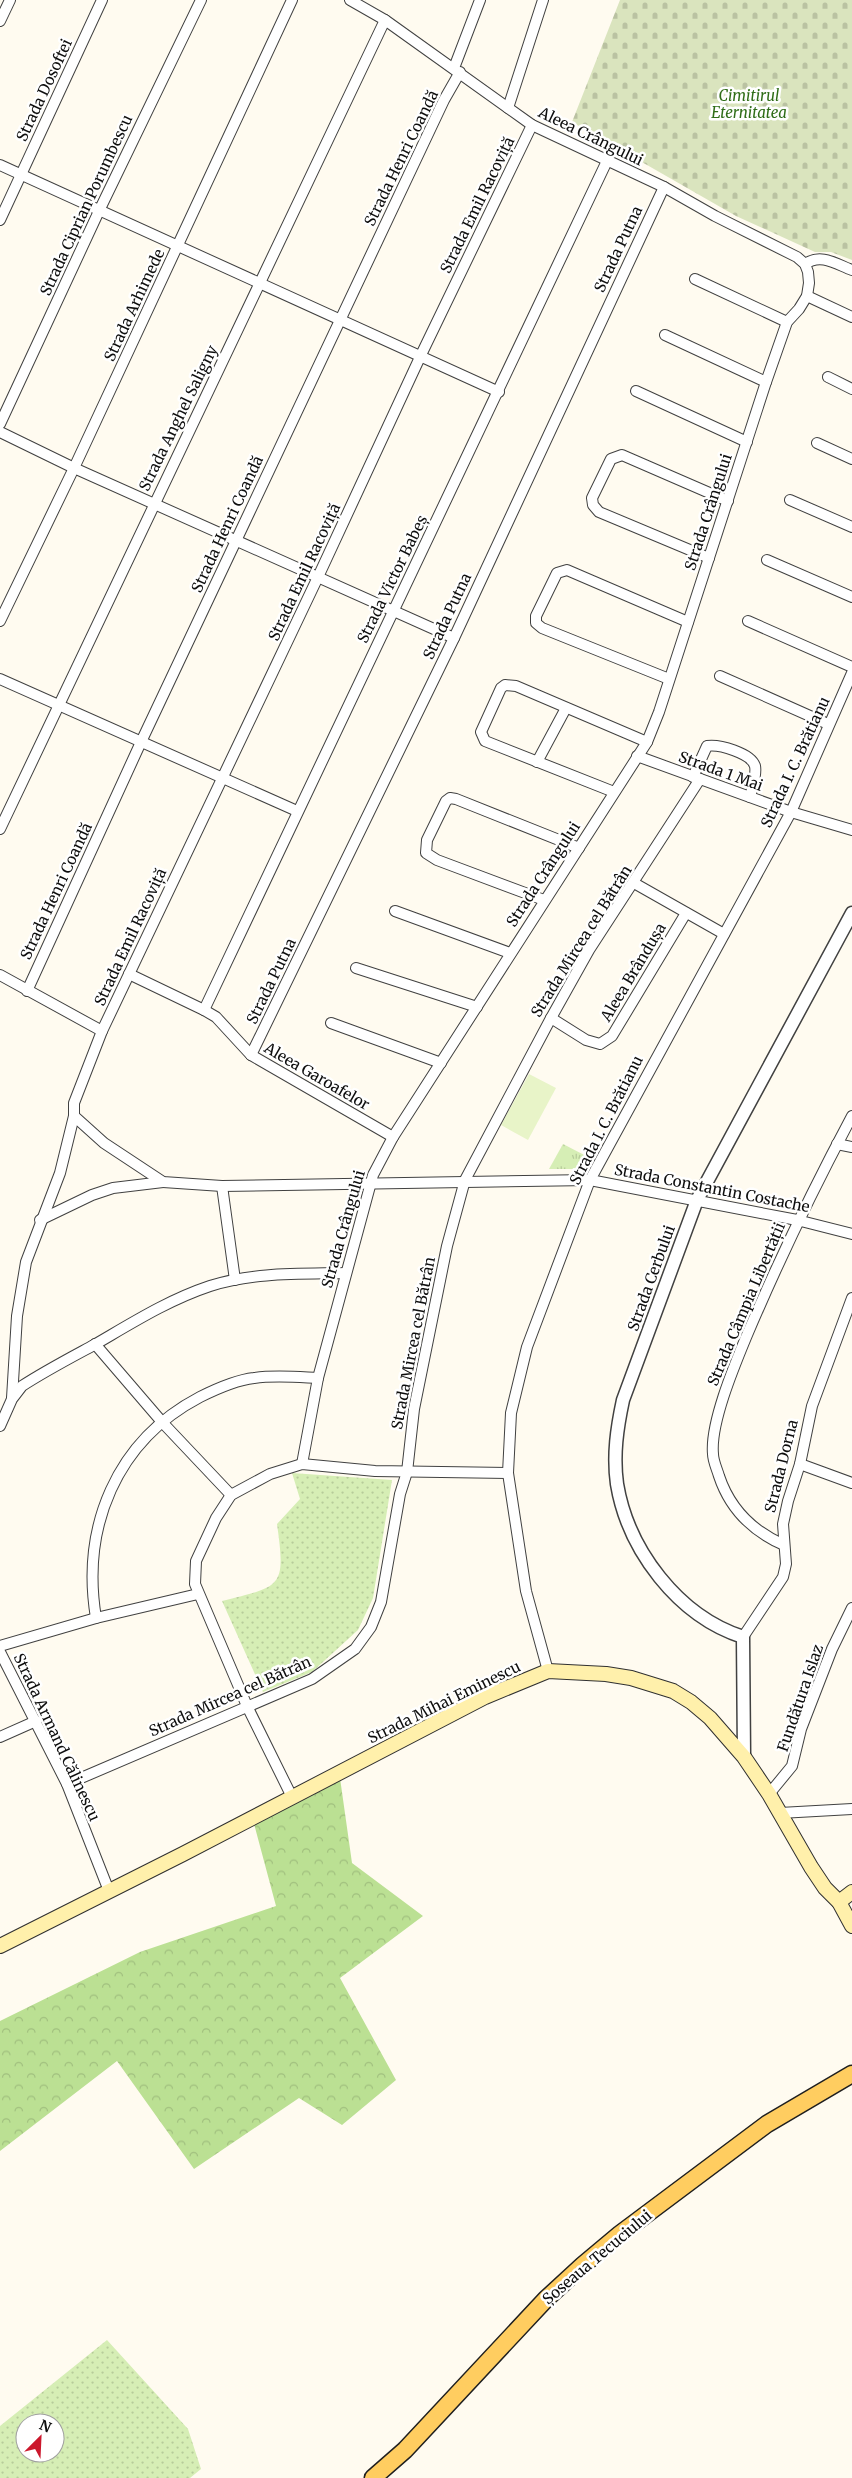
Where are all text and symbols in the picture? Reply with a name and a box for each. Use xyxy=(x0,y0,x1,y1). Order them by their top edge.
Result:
street label: Strada Dosoftei xyxy=(12,36,76,144)
park label: Cimitirul Eternitatea xyxy=(711,86,787,122)
street label: Strada Henri Coandă xyxy=(360,87,442,229)
street label: Aleea Crângului xyxy=(535,102,647,170)
street label: Strada Ciprian Porumbescu xyxy=(36,112,136,298)
street label: Strada Emil Racoviță xyxy=(436,134,519,277)
street label: Strada Putna xyxy=(590,203,646,295)
street label: Strada Arhimede xyxy=(100,246,168,364)
street label: Strada Anghel Saligny xyxy=(134,342,222,494)
street label: Strada Crângului xyxy=(680,451,736,573)
street label: Strada Henri Coandă xyxy=(187,453,267,595)
street label: Strada Emil Racoviță xyxy=(264,500,345,644)
street label: Strada Victor Babeș xyxy=(353,512,432,647)
street label: Strada Putna xyxy=(419,570,475,662)
street label: Strada I. C. Brătianu xyxy=(756,694,834,830)
street label: Strada 1 Mai xyxy=(676,747,766,795)
street label: Strada Crângului xyxy=(502,818,584,930)
street label: Strada Henri Coandă xyxy=(16,820,96,962)
street label: Strada Mircea cel Bătrân xyxy=(526,862,636,1020)
street label: Strada Emil Racoviță xyxy=(90,865,171,1009)
street label: Aleea Brândușa xyxy=(596,919,671,1026)
street label: Strada Putna xyxy=(242,935,300,1027)
street label: Aleea Garoafelor xyxy=(260,1038,373,1114)
street label: Strada I. C. Brătianu xyxy=(565,1052,647,1188)
street label: Strada Constantin Costache xyxy=(613,1160,812,1216)
street label: Strada Crângului xyxy=(317,1168,369,1290)
street label: Strada Câmpia Libertății xyxy=(703,1219,790,1389)
street label: Strada Cerbului xyxy=(623,1222,679,1334)
street label: Strada Mircea cel Bătrân xyxy=(387,1255,439,1431)
street label: Strada Dorna xyxy=(760,1417,802,1515)
street label: Fundătura Islaz xyxy=(773,1642,827,1754)
street label: Strada Armand Călinescu xyxy=(10,1650,104,1824)
street label: Strada Mircea cel Bătrân xyxy=(146,1652,314,1740)
street label: Strada Mihai Eminescu xyxy=(364,1657,524,1747)
street label: Șoseaua Tecuciului xyxy=(538,2206,656,2309)
north arrow xyxy=(15,2413,65,2463)
text: N xyxy=(37,2416,54,2437)

